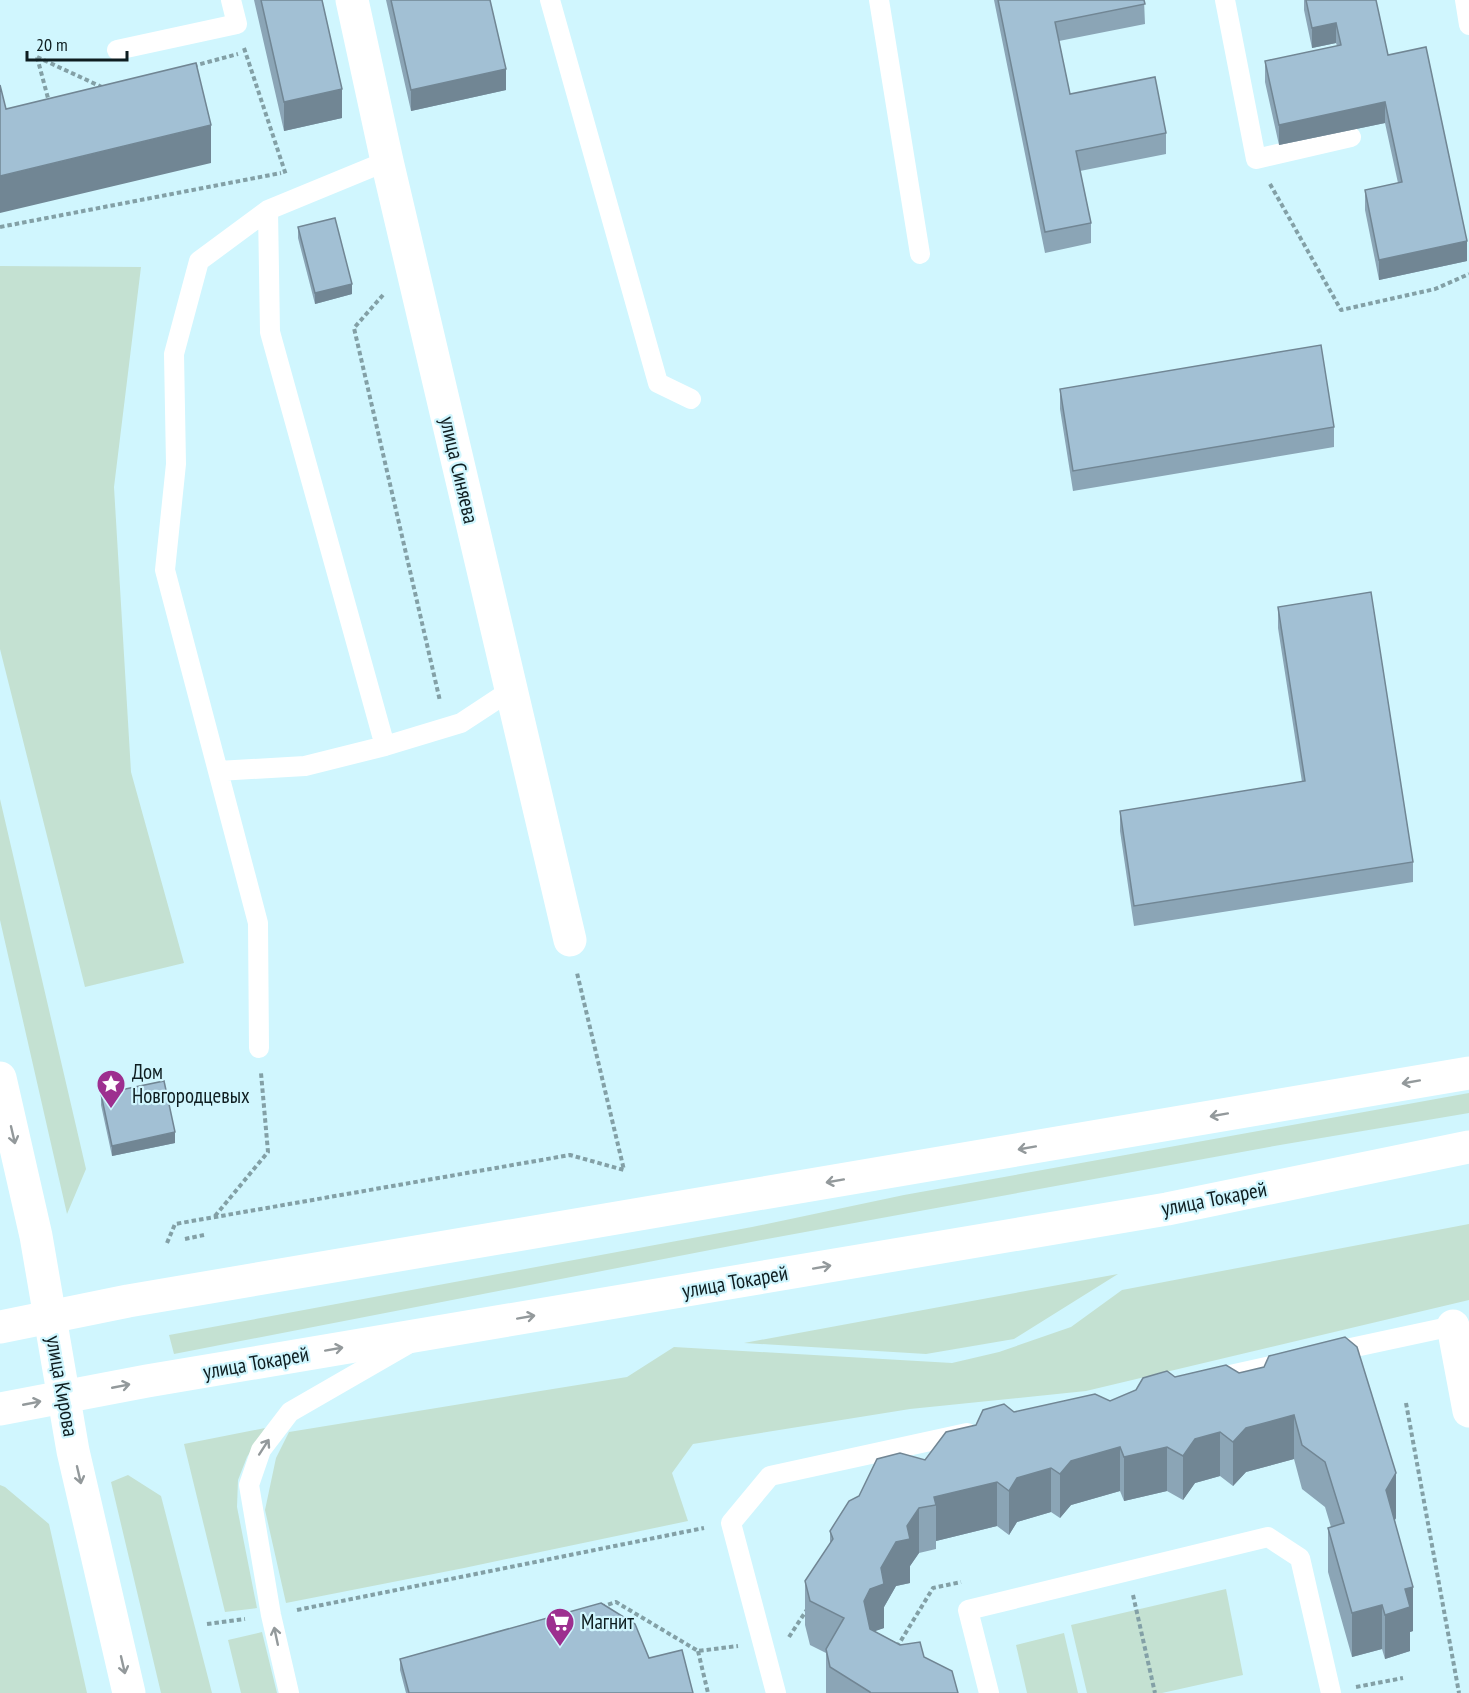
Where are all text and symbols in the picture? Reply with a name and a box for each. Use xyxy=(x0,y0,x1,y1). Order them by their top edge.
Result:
scale bar xyxy=(27,24,128,62)
text: 20 m xyxy=(36,33,68,56)
street label: улица Синяева xyxy=(434,414,485,526)
place label: Дом Новгородцевых xyxy=(132,1058,250,1109)
place icon: Дом Новгородцевых xyxy=(95,1068,127,1110)
one-way arrow xyxy=(1402,1077,1422,1088)
one-way arrow xyxy=(1210,1110,1229,1121)
one-way arrow xyxy=(8,1125,19,1144)
one-way arrow xyxy=(1018,1143,1037,1154)
one-way arrow xyxy=(825,1175,845,1186)
street label: улица Токарей xyxy=(1159,1175,1269,1222)
street label: улица Токарей xyxy=(680,1259,790,1304)
one-way arrow xyxy=(812,1261,831,1272)
one-way arrow xyxy=(516,1311,536,1322)
street label: улица Кирова xyxy=(40,1333,85,1439)
street label: улица Токарей xyxy=(201,1340,311,1385)
one-way arrow xyxy=(324,1343,343,1354)
one-way arrow xyxy=(111,1380,130,1391)
one-way arrow xyxy=(21,1397,41,1408)
one-way arrow xyxy=(258,1438,271,1455)
one-way arrow xyxy=(73,1465,85,1484)
supermarket icon: Магнит xyxy=(544,1606,576,1648)
place label: Магнит xyxy=(581,1608,634,1635)
one-way arrow xyxy=(270,1627,281,1646)
one-way arrow xyxy=(117,1655,129,1674)

